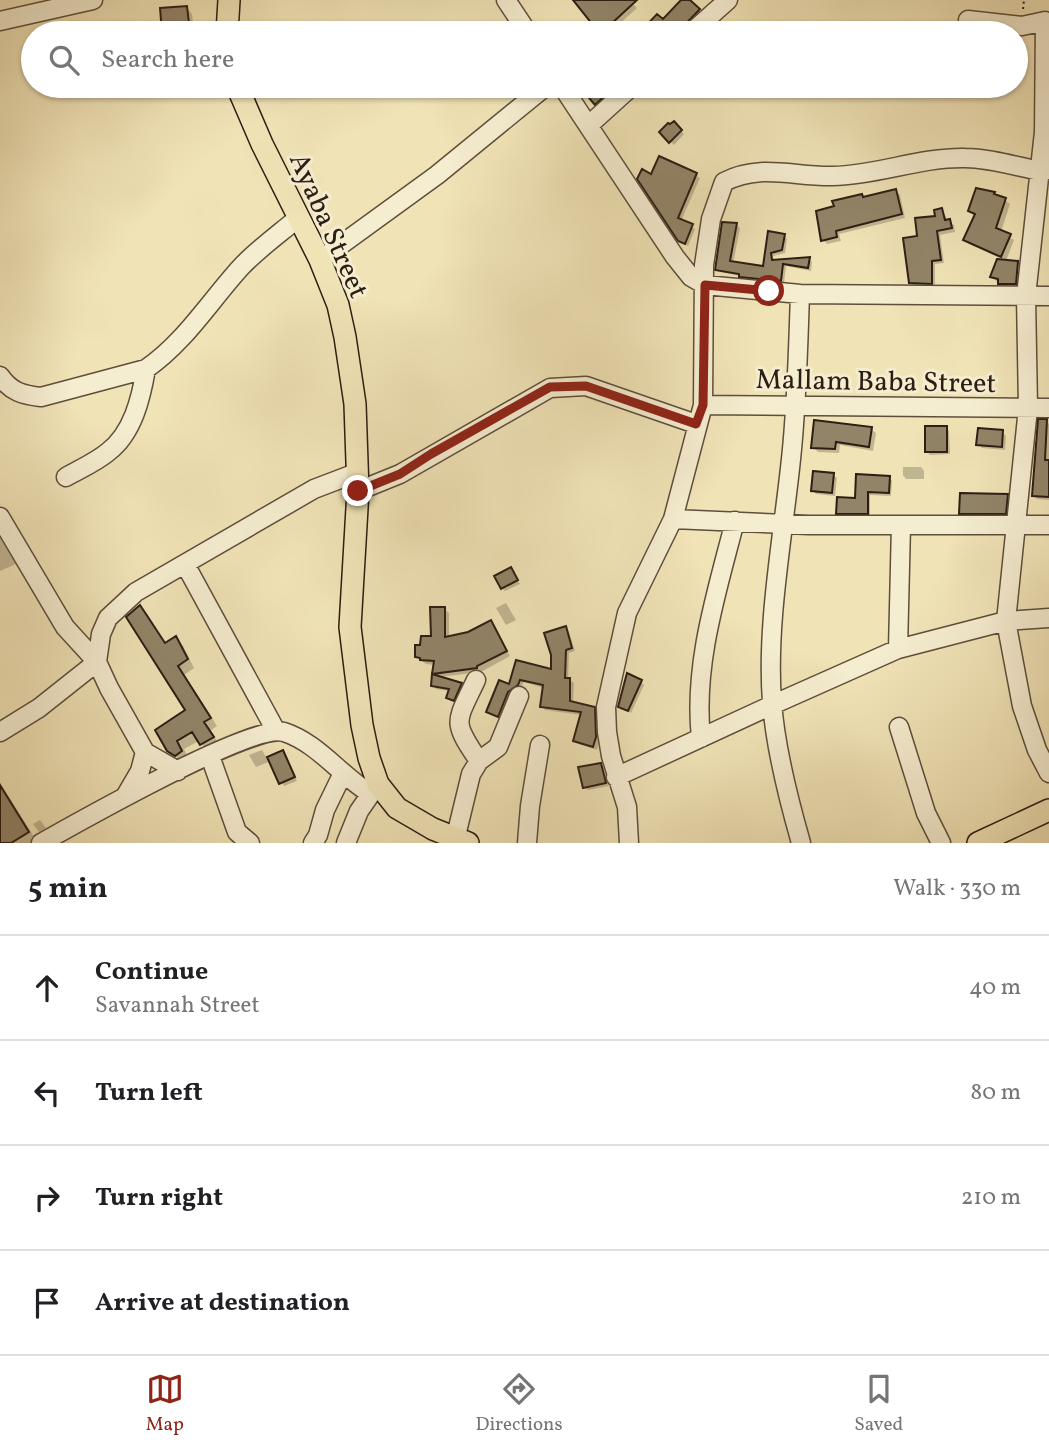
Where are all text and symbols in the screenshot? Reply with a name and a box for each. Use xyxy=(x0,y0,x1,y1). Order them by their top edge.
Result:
search box xyxy=(21,21,1028,98)
icon: search xyxy=(45,41,83,79)
text: Search here xyxy=(101,42,234,78)
street label: Ayaba Street xyxy=(278,147,377,305)
route start xyxy=(753,275,784,306)
street label: Mallam Baba Street xyxy=(755,361,997,404)
route end xyxy=(342,475,373,506)
text: 5 min xyxy=(28,868,108,910)
text: Walk · 330 m xyxy=(893,873,1021,905)
text: Continue xyxy=(95,954,208,990)
icon: ahead xyxy=(28,969,66,1007)
text: 40 m xyxy=(969,972,1021,1004)
text: Savannah Street xyxy=(95,990,260,1022)
icon: left xyxy=(28,1074,66,1112)
text: Turn left xyxy=(95,1075,203,1111)
text: 80 m xyxy=(971,1077,1021,1109)
icon: right xyxy=(28,1179,66,1217)
text: Turn right xyxy=(95,1180,223,1216)
text: 210 m xyxy=(961,1182,1021,1214)
icon: arrive xyxy=(28,1284,66,1322)
text: Arrive at destination xyxy=(95,1285,350,1321)
tab: Map xyxy=(146,1370,184,1438)
tab: Directions xyxy=(476,1370,563,1438)
tab: Saved xyxy=(854,1370,903,1438)

